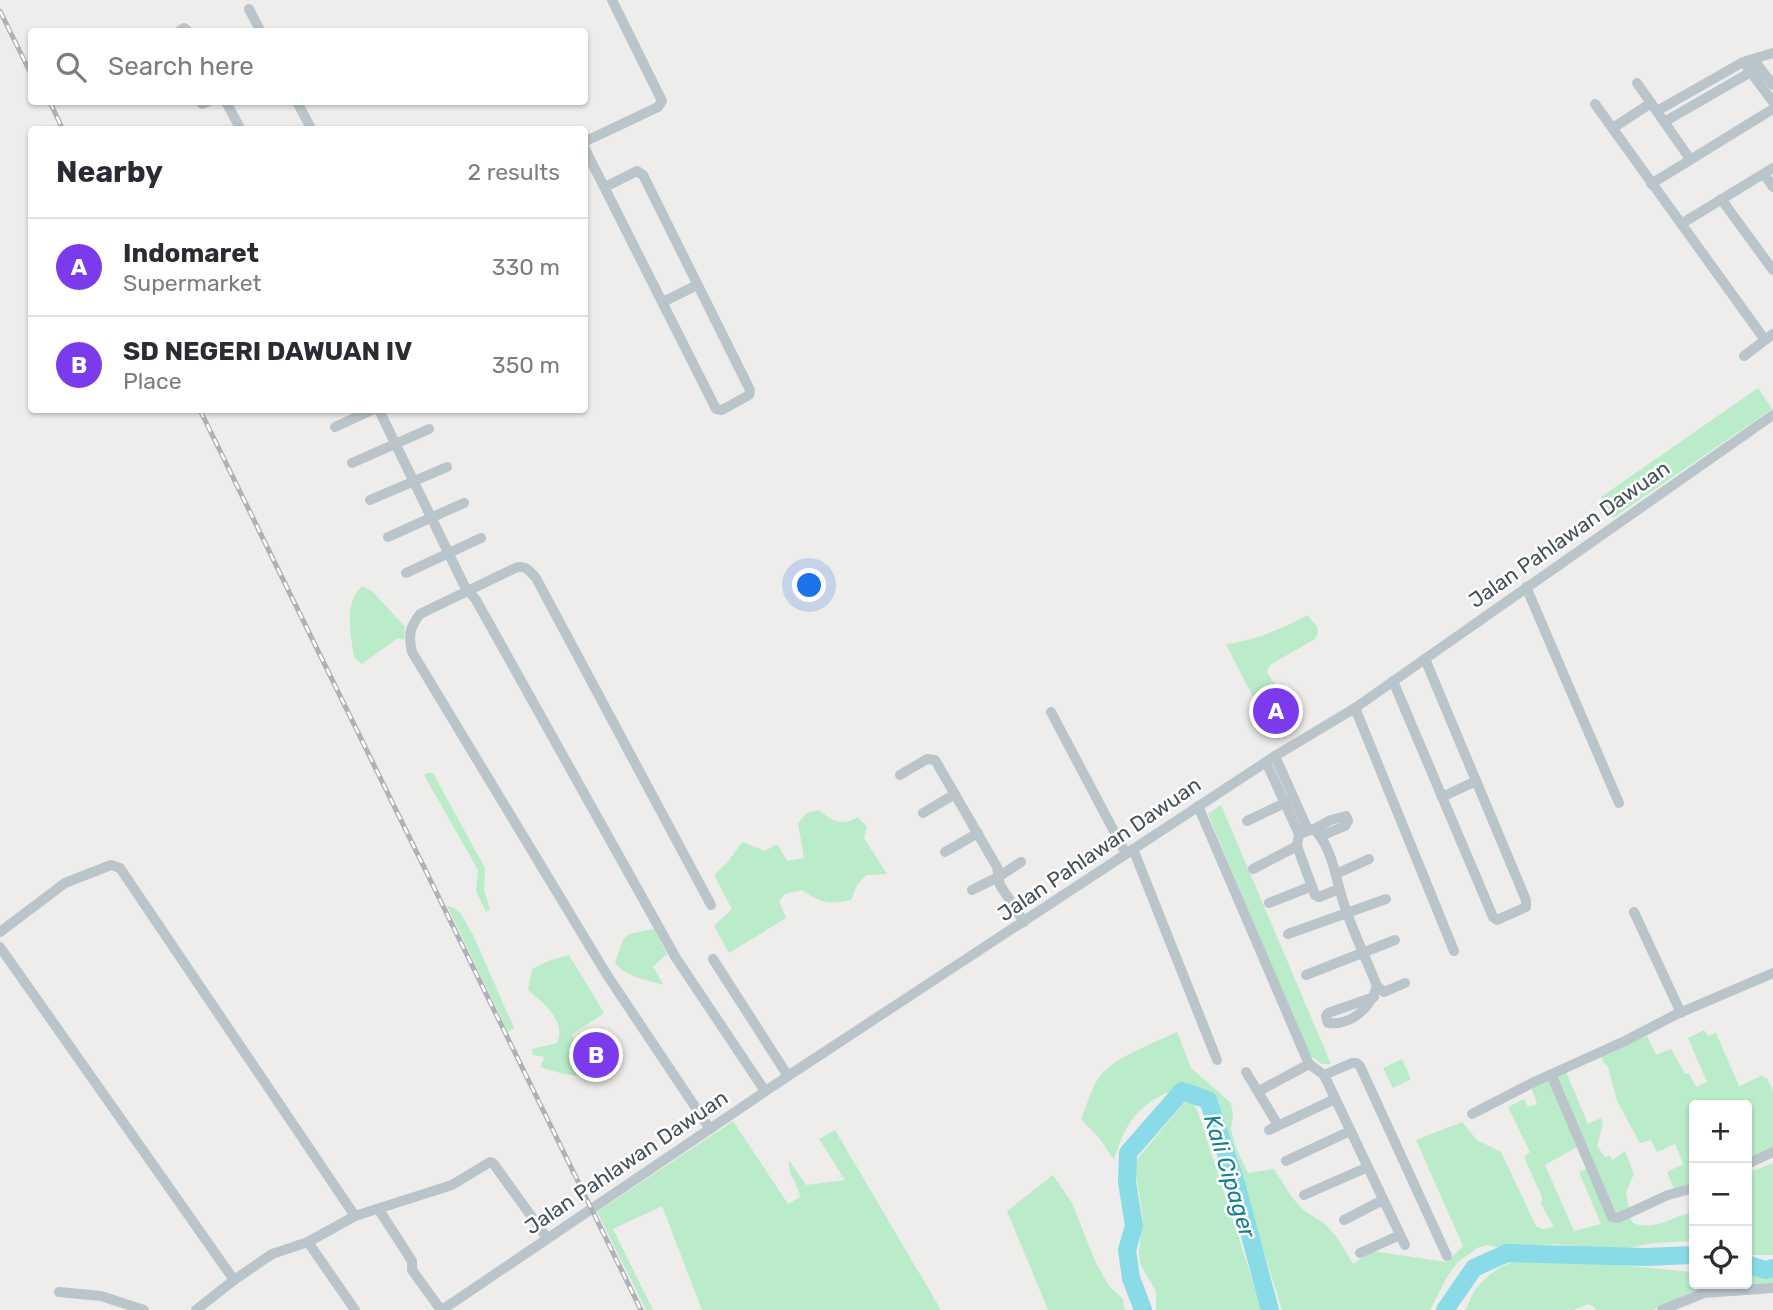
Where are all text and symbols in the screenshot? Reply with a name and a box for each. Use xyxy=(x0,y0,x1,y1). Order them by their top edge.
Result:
search box xyxy=(28,28,588,105)
icon: search xyxy=(52,48,90,86)
text: Search here xyxy=(108,51,254,82)
text: Nearby xyxy=(56,154,163,190)
text: 2 results xyxy=(468,158,560,186)
text: Indomaret xyxy=(123,238,259,269)
text: A xyxy=(71,253,87,281)
text: 330 m xyxy=(492,253,560,281)
text: Supermarket xyxy=(123,269,261,297)
text: SD NEGERI DAWUAN IV xyxy=(123,336,412,367)
text: B xyxy=(71,351,87,379)
text: 350 m xyxy=(492,351,560,379)
text: Place xyxy=(123,367,182,395)
street label: Jalan Pahlawan Dawuan xyxy=(1464,455,1674,613)
your location xyxy=(792,568,826,602)
pin: A xyxy=(1253,685,1299,737)
street label: Jalan Pahlawan Dawuan xyxy=(993,772,1205,926)
pin: B xyxy=(573,1029,619,1081)
street label: Jalan Pahlawan Dawuan xyxy=(520,1085,732,1239)
map controls xyxy=(1689,1100,1752,1289)
button: + xyxy=(1689,1100,1752,1163)
water label: Kali Cipager xyxy=(1198,1111,1262,1242)
button: − xyxy=(1689,1163,1752,1226)
button: locate xyxy=(1689,1226,1752,1289)

